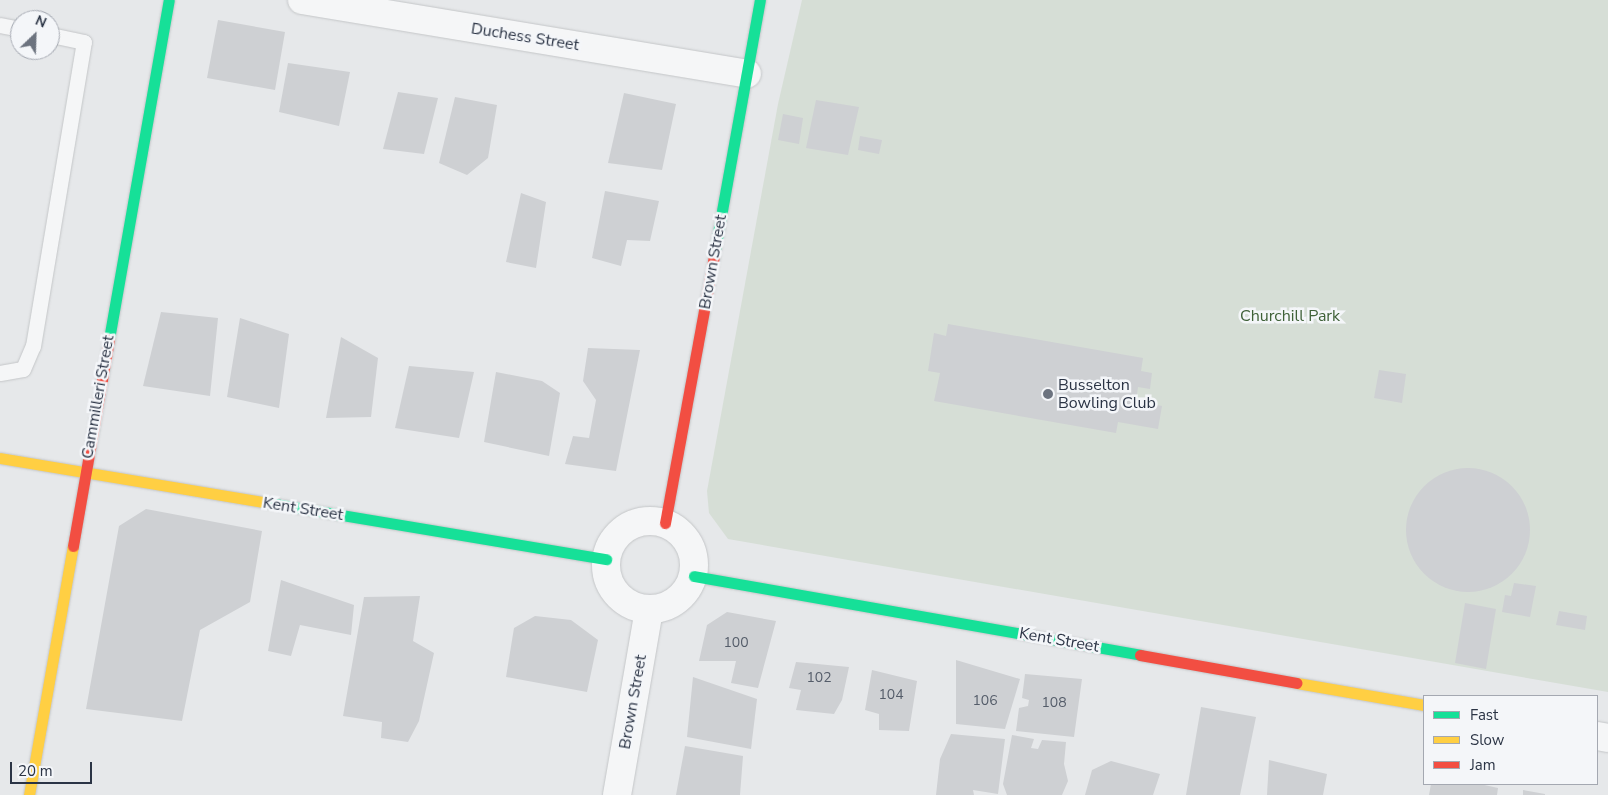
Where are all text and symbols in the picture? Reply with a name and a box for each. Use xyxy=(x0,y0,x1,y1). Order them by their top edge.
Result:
north arrow xyxy=(10,10,60,60)
text: N xyxy=(32,11,50,33)
street label: Duchess Street xyxy=(470,19,580,55)
street label: Brown Street xyxy=(695,213,731,311)
park label: Churchill Park xyxy=(1240,306,1340,326)
street label: Cammilleri Street xyxy=(78,334,118,460)
place label: Busselton Bowling Club xyxy=(1058,375,1156,413)
marker: Busselton Bowling Club xyxy=(1042,388,1054,400)
street label: Kent Street xyxy=(262,493,344,525)
street label: Kent Street xyxy=(1018,624,1100,656)
house number: 100 xyxy=(723,635,749,651)
street label: Brown Street xyxy=(615,653,651,751)
house number: 102 xyxy=(806,670,832,686)
house number: 104 xyxy=(878,687,904,703)
house number: 106 xyxy=(972,693,998,709)
house number: 108 xyxy=(1041,695,1067,711)
legend xyxy=(1423,695,1598,785)
text: Fast xyxy=(1470,705,1498,725)
text: Slow xyxy=(1470,730,1504,750)
scale bar xyxy=(12,752,95,784)
text: Jam xyxy=(1470,755,1496,775)
text: 20 m xyxy=(18,761,53,781)

